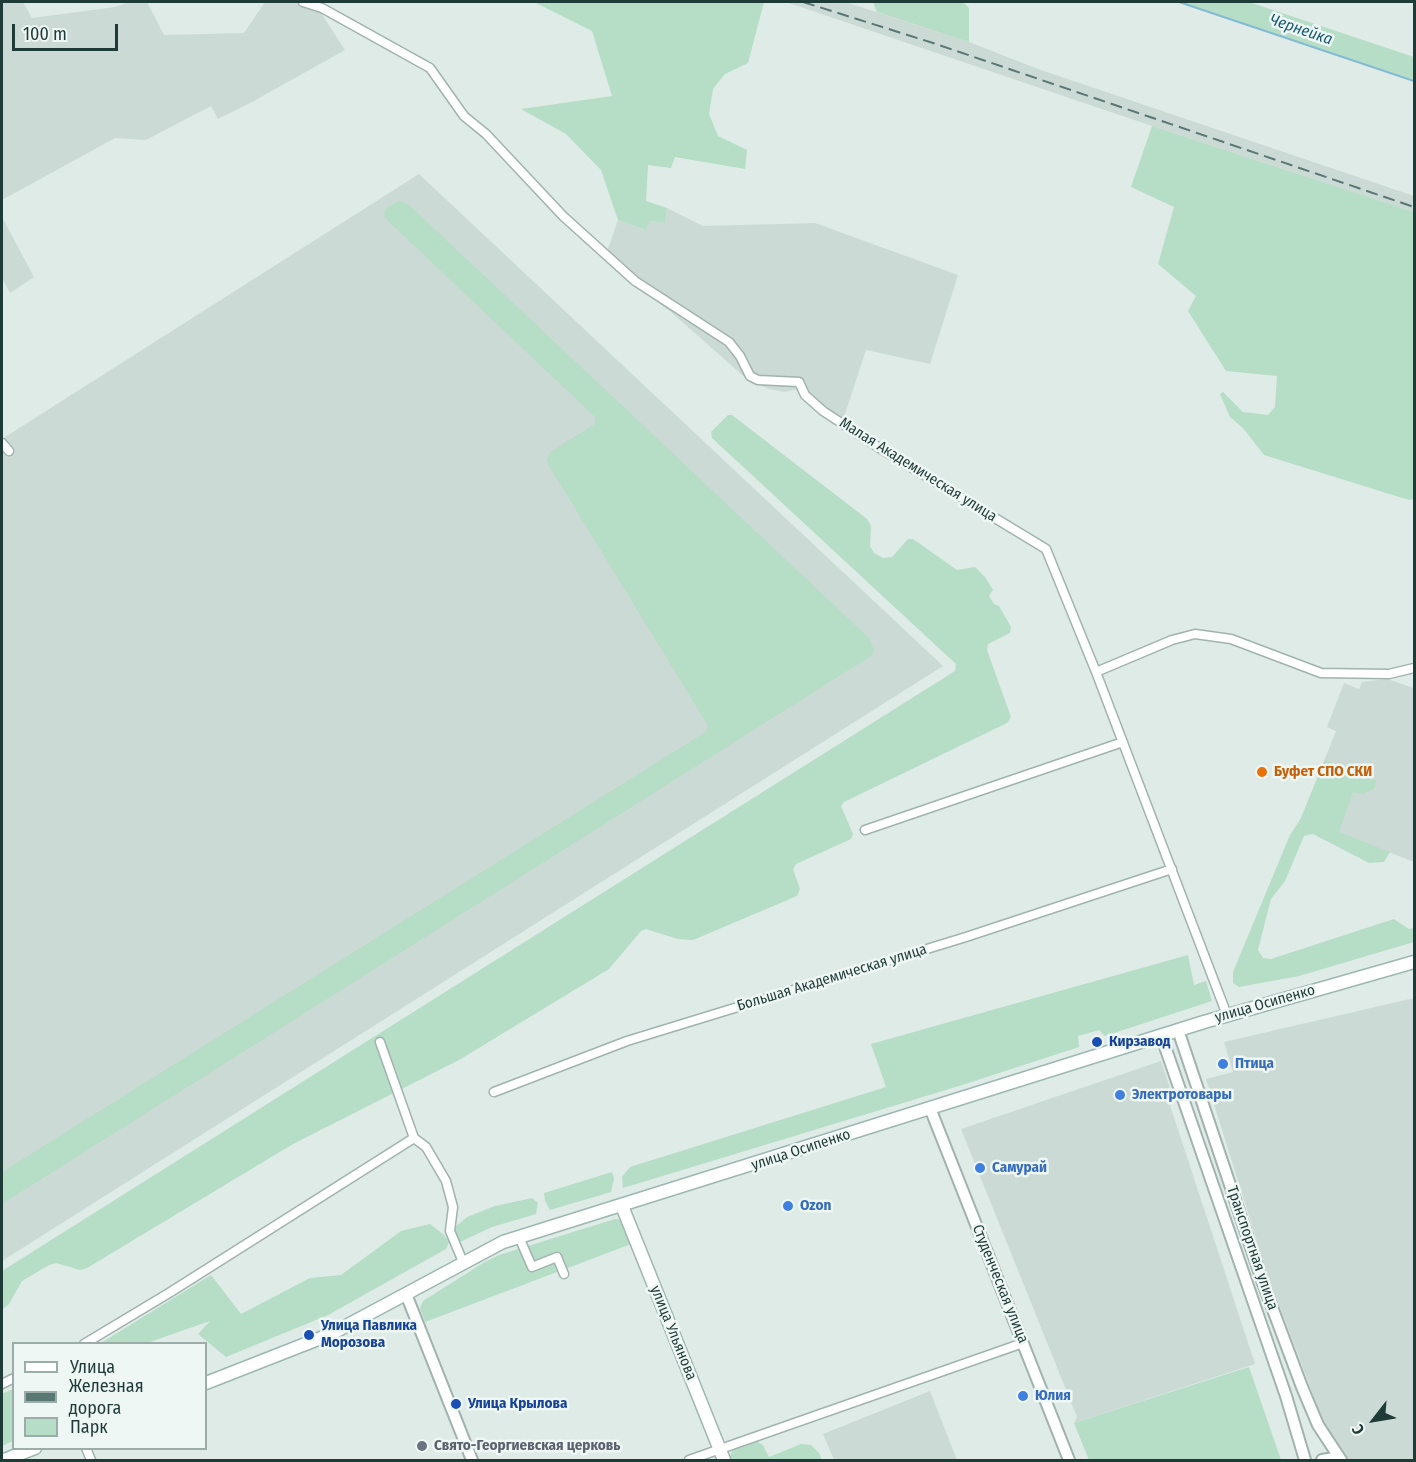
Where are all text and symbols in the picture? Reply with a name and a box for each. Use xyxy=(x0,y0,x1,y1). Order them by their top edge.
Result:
water label: Чернейка xyxy=(1267,10,1335,50)
scale bar xyxy=(15,12,122,50)
text: 100 m xyxy=(23,23,67,45)
street label: Малая Академическая улица xyxy=(836,414,1000,526)
place label: Буфет СПО СКИ xyxy=(1274,763,1372,781)
marker: Буфет СПО СКИ xyxy=(1255,765,1269,779)
street label: Большая Академическая улица xyxy=(735,941,929,1015)
street label: улица Осипенко xyxy=(1213,981,1317,1027)
place label: Кирзавод xyxy=(1109,1033,1170,1051)
marker: Кирзавод xyxy=(1090,1035,1104,1049)
place label: Птица xyxy=(1235,1055,1274,1073)
marker: Птица xyxy=(1216,1057,1230,1071)
place label: Электротовары xyxy=(1132,1086,1232,1104)
marker: Электротовары xyxy=(1113,1088,1127,1102)
street label: улица Осипенко xyxy=(749,1126,853,1174)
place label: Самурай xyxy=(992,1159,1047,1177)
marker: Самурай xyxy=(973,1161,987,1175)
street label: Транспортная улица xyxy=(1222,1184,1282,1312)
place label: Ozon xyxy=(800,1197,831,1215)
marker: Ozon xyxy=(781,1199,795,1213)
street label: Студенческая улица xyxy=(968,1222,1032,1346)
street label: улица Ульянова xyxy=(646,1283,700,1383)
place label: Улица Павлика Морозова xyxy=(321,1317,417,1352)
marker: Улица Павлика Морозова xyxy=(302,1328,316,1342)
legend xyxy=(12,1342,207,1450)
text: Улица xyxy=(70,1356,115,1378)
text: Железная дорога xyxy=(69,1375,144,1419)
place label: Юлия xyxy=(1035,1387,1071,1405)
marker: Юлия xyxy=(1016,1389,1030,1403)
north arrow xyxy=(1344,1390,1404,1450)
place label: Улица Крылова xyxy=(468,1395,567,1413)
marker: Улица Крылова xyxy=(449,1397,463,1411)
text: Парк xyxy=(70,1416,108,1438)
text: С xyxy=(1348,1421,1368,1438)
place label: Свято-Георгиевская церковь xyxy=(434,1437,620,1455)
marker: Свято-Георгиевская церковь xyxy=(415,1439,429,1453)

